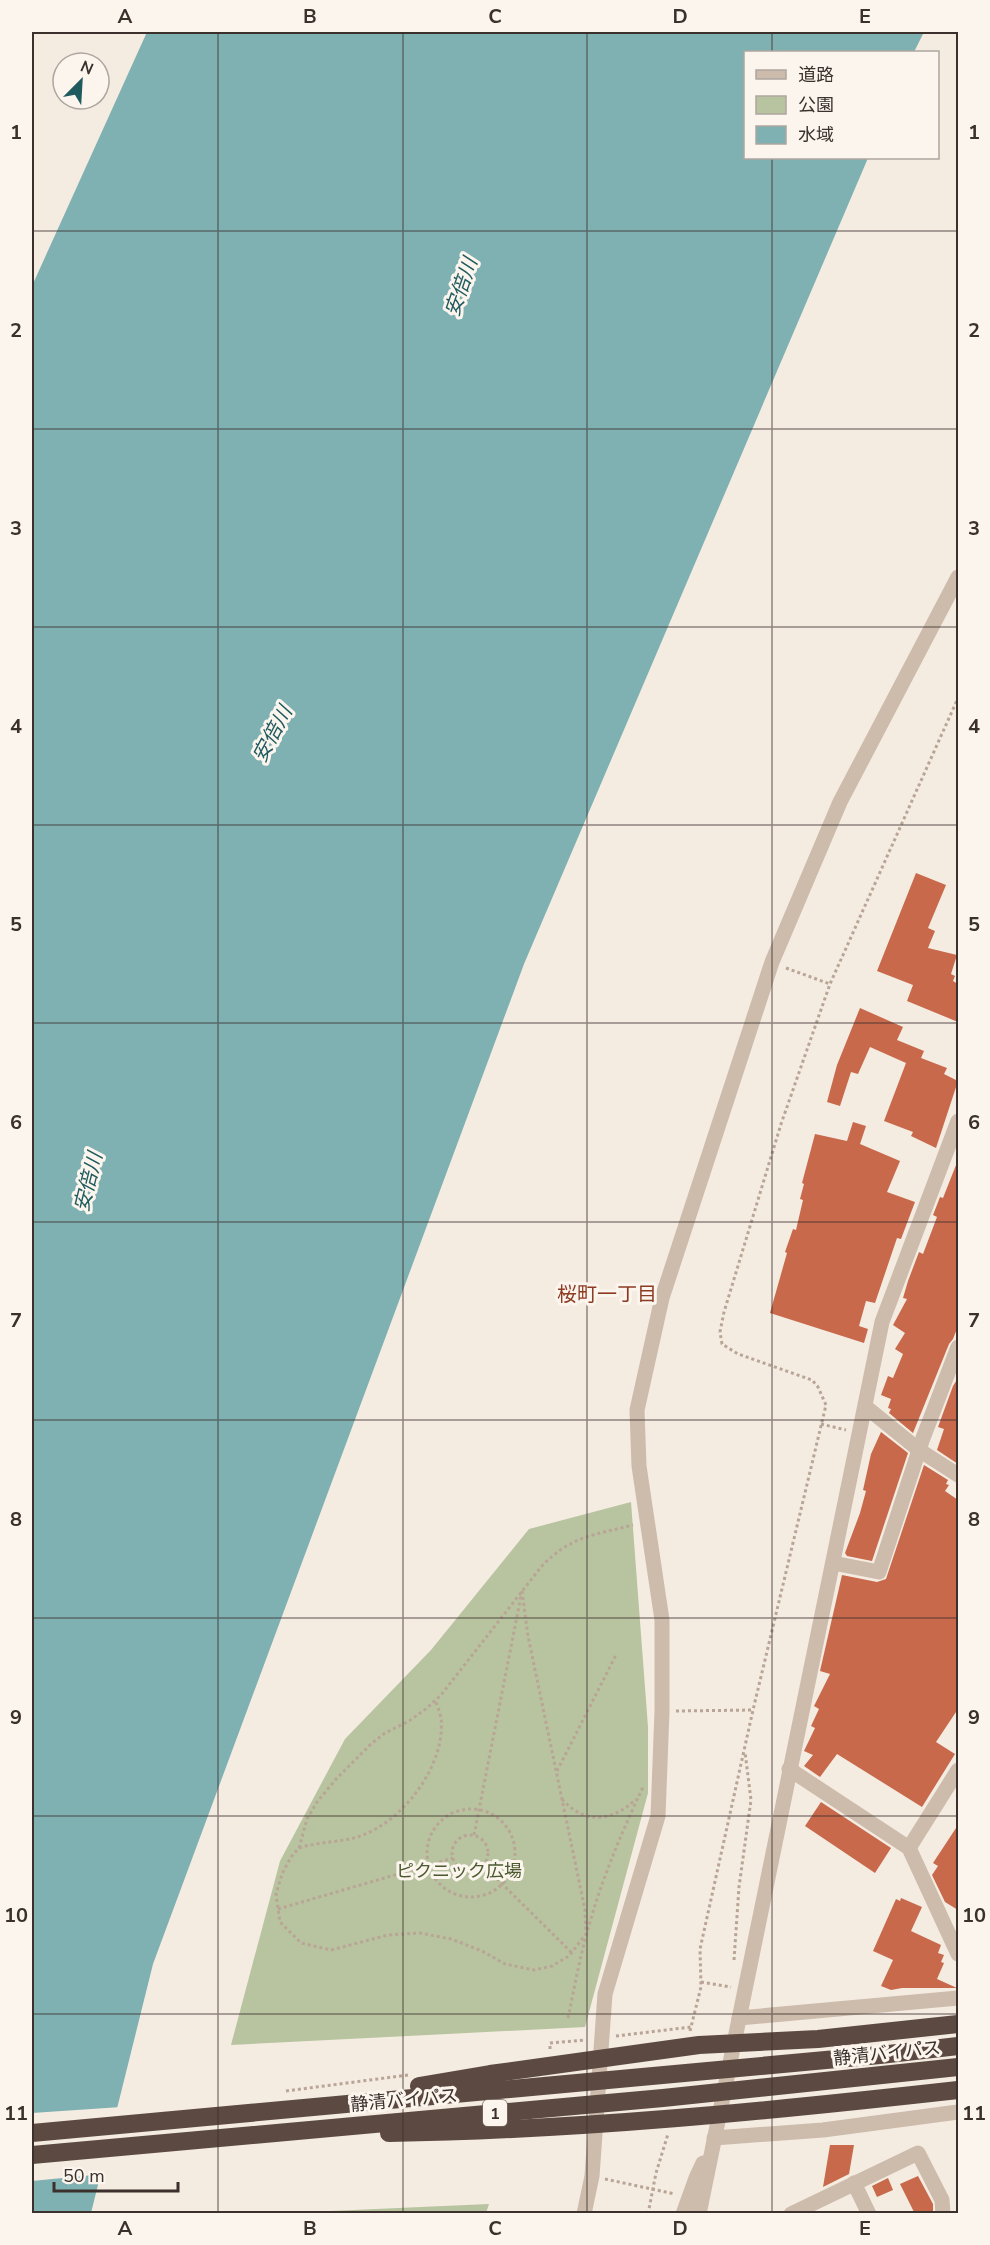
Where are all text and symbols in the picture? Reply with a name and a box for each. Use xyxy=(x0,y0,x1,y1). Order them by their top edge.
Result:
text: A xyxy=(118,3,133,30)
text: B xyxy=(303,3,317,30)
text: C xyxy=(488,3,502,30)
text: D xyxy=(672,3,688,30)
text: E xyxy=(859,3,871,30)
north arrow xyxy=(51,51,111,111)
legend xyxy=(744,51,939,159)
text: N xyxy=(77,56,97,81)
text: 道路 xyxy=(798,63,834,87)
text: 公園 xyxy=(798,93,834,117)
text: 1 xyxy=(10,119,22,146)
text: 1 xyxy=(968,119,980,146)
text: 水域 xyxy=(798,123,834,147)
water label: 安倍川 xyxy=(439,253,485,320)
text: 2 xyxy=(10,317,22,344)
text: 2 xyxy=(968,317,980,344)
text: 3 xyxy=(10,515,22,542)
text: 3 xyxy=(968,515,980,542)
water label: 安倍川 xyxy=(246,700,299,767)
text: 4 xyxy=(10,713,22,740)
text: 4 xyxy=(968,713,980,740)
text: 5 xyxy=(10,911,22,938)
text: 5 xyxy=(968,911,980,938)
text: 6 xyxy=(10,1109,22,1136)
text: 6 xyxy=(968,1109,980,1136)
water label: 安倍川 xyxy=(68,1148,109,1214)
district label: 桜町一丁目 xyxy=(557,1281,657,1308)
text: 7 xyxy=(10,1307,22,1334)
text: 7 xyxy=(968,1307,980,1334)
text: 8 xyxy=(10,1506,22,1533)
text: 8 xyxy=(968,1506,980,1533)
text: 9 xyxy=(10,1704,22,1731)
text: 9 xyxy=(968,1704,980,1731)
park label: ピクニック広場 xyxy=(396,1859,522,1883)
text: 10 xyxy=(4,1902,28,1929)
text: 10 xyxy=(962,1902,986,1929)
street label: 静清バイパス xyxy=(832,2035,942,2071)
street label: 静清バイパス xyxy=(349,2083,459,2117)
text: 11 xyxy=(4,2100,28,2127)
road number: 1 xyxy=(483,2100,507,2126)
text: 11 xyxy=(962,2100,986,2127)
scale bar xyxy=(54,2155,178,2193)
text: 50 m xyxy=(63,2164,105,2188)
text: A xyxy=(118,2215,133,2242)
text: B xyxy=(303,2215,317,2242)
text: C xyxy=(488,2215,502,2242)
text: D xyxy=(672,2215,688,2242)
text: E xyxy=(859,2215,871,2242)

